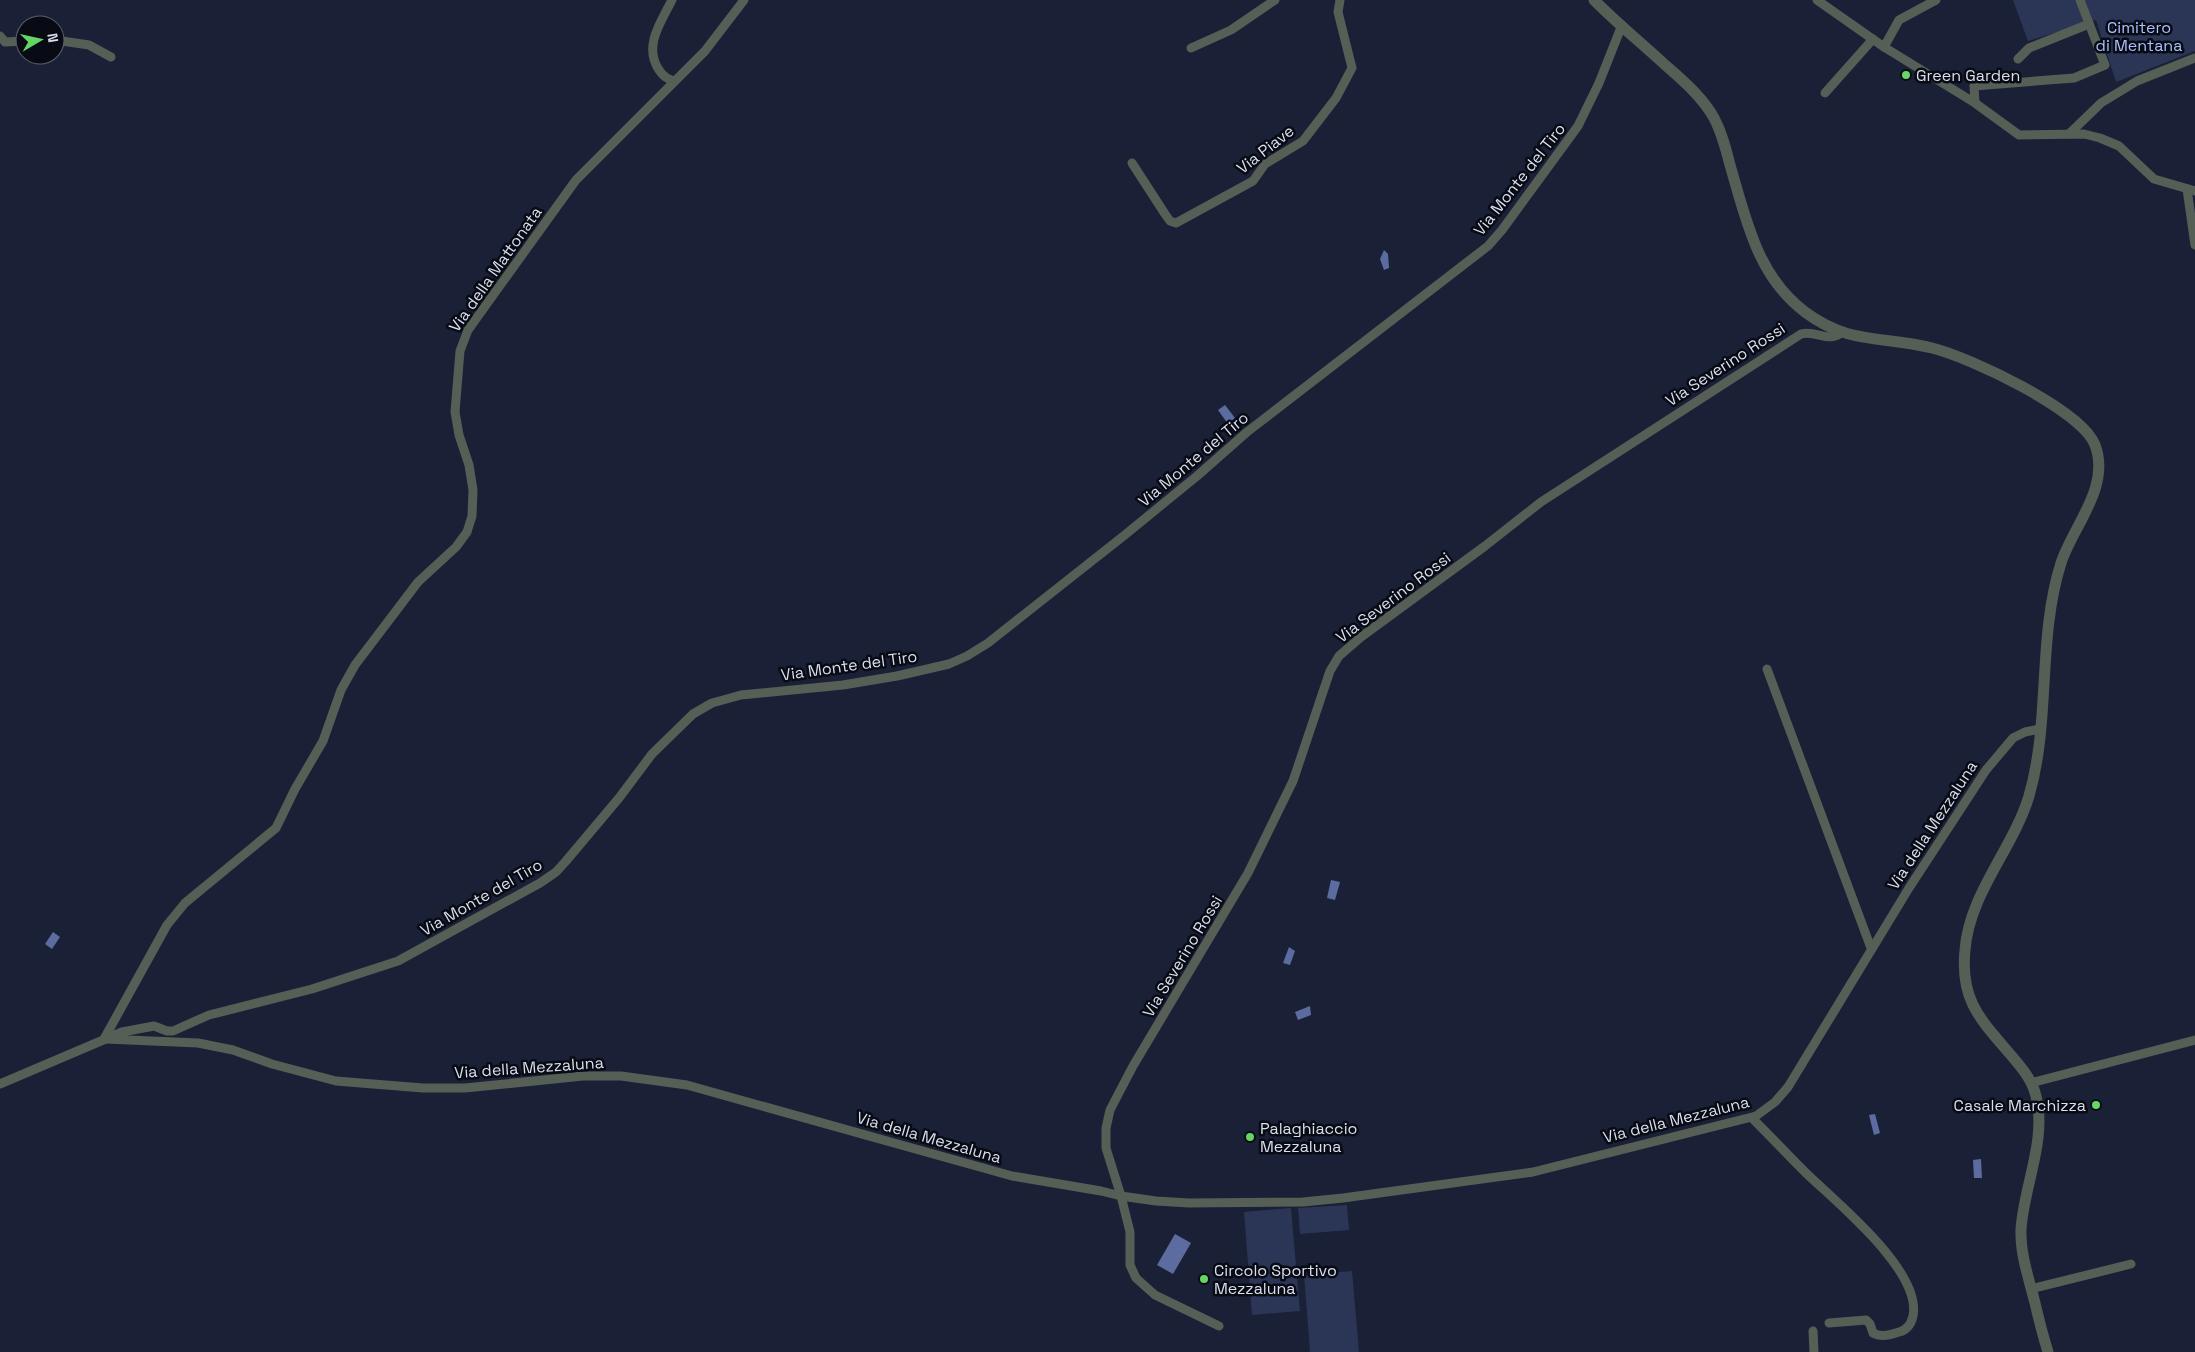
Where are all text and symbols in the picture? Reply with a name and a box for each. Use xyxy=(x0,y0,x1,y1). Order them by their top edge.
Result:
north arrow xyxy=(15,15,65,65)
park label: Cimitero di Mentana xyxy=(2096,17,2182,56)
text: N xyxy=(43,32,62,44)
place label: Green Garden xyxy=(1916,65,2020,86)
marker: Green Garden xyxy=(1900,69,1912,81)
street label: Via Monte del Tiro xyxy=(1469,119,1570,240)
street label: Via Piave xyxy=(1232,120,1298,178)
street label: Via della Mattonata xyxy=(444,202,547,336)
street label: Via Severino Rossi xyxy=(1662,318,1789,411)
street label: Via Monte del Tiro xyxy=(1134,407,1253,512)
street label: Via Severino Rossi xyxy=(1332,547,1455,647)
street label: Via Monte del Tiro xyxy=(780,646,919,685)
street label: Via della Mezzaluna xyxy=(1883,757,1982,894)
street label: Via Monte del Tiro xyxy=(417,854,546,941)
street label: Via Severino Rossi xyxy=(1138,892,1227,1021)
street label: Via della Mezzaluna xyxy=(454,1052,604,1083)
street label: Via della Mezzaluna xyxy=(1601,1091,1751,1148)
place label: Casale Marchizza xyxy=(1954,1095,2086,1116)
marker: Casale Marchizza xyxy=(2090,1099,2102,1111)
street label: Via della Mezzaluna xyxy=(854,1107,1004,1168)
place label: Palaghiaccio Mezzaluna xyxy=(1260,1118,1357,1157)
marker: Palaghiaccio Mezzaluna xyxy=(1244,1131,1256,1143)
place label: Circolo Sportivo Mezzaluna xyxy=(1214,1260,1337,1299)
marker: Circolo Sportivo Mezzaluna xyxy=(1198,1273,1210,1285)

